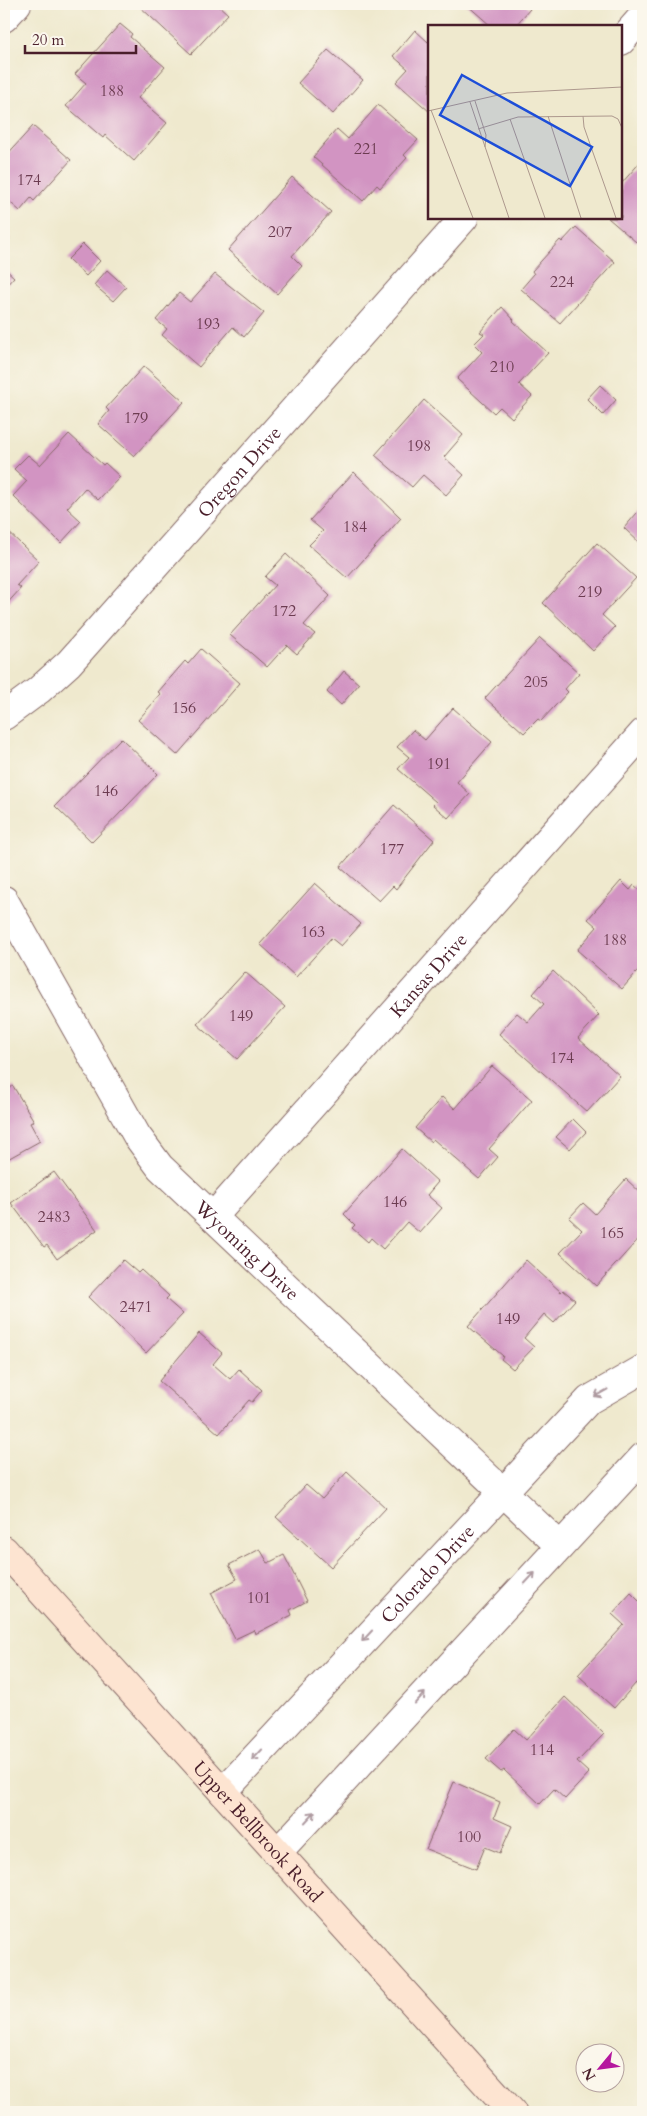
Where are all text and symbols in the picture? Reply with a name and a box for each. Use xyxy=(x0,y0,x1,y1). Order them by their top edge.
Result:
scale bar xyxy=(25,22,136,54)
inset map xyxy=(428,25,622,219)
text: 20 m xyxy=(32,30,64,50)
house number: 188 xyxy=(100,80,124,102)
house number: 221 xyxy=(354,138,378,160)
house number: 174 xyxy=(17,169,41,191)
house number: 207 xyxy=(268,221,292,243)
house number: 224 xyxy=(550,271,574,293)
house number: 193 xyxy=(196,313,220,335)
house number: 210 xyxy=(490,356,514,378)
house number: 179 xyxy=(124,407,148,429)
street label: Oregon Drive xyxy=(192,421,288,524)
house number: 198 xyxy=(407,435,431,457)
house number: 184 xyxy=(343,516,367,538)
house number: 219 xyxy=(578,581,602,603)
house number: 172 xyxy=(272,600,296,622)
house number: 205 xyxy=(524,671,548,693)
house number: 156 xyxy=(172,697,196,719)
house number: 191 xyxy=(427,753,451,775)
house number: 146 xyxy=(94,780,118,802)
house number: 177 xyxy=(380,838,404,860)
house number: 163 xyxy=(301,921,325,943)
street label: Kansas Drive xyxy=(384,927,474,1023)
house number: 188 xyxy=(603,929,627,951)
house number: 149 xyxy=(229,1005,253,1027)
house number: 174 xyxy=(550,1047,574,1069)
house number: 146 xyxy=(383,1191,407,1213)
street label: Wyoming Drive xyxy=(188,1194,305,1307)
house number: 2483 xyxy=(38,1206,70,1228)
house number: 165 xyxy=(600,1222,624,1244)
house number: 2471 xyxy=(120,1296,152,1318)
house number: 149 xyxy=(496,1308,520,1330)
one-way arrow xyxy=(593,1388,608,1398)
street label: Colorado Drive xyxy=(375,1519,480,1629)
one-way arrow xyxy=(524,1572,536,1585)
house number: 101 xyxy=(247,1587,271,1609)
one-way arrow xyxy=(361,1629,373,1642)
one-way arrow xyxy=(414,1691,426,1704)
house number: 114 xyxy=(530,1739,554,1761)
one-way arrow xyxy=(251,1749,263,1761)
street label: Upper Bellbrook Road xyxy=(187,1755,328,1908)
one-way arrow xyxy=(304,1811,316,1824)
house number: 100 xyxy=(457,1826,481,1848)
north arrow xyxy=(574,2044,624,2094)
text: N xyxy=(578,2064,600,2084)

